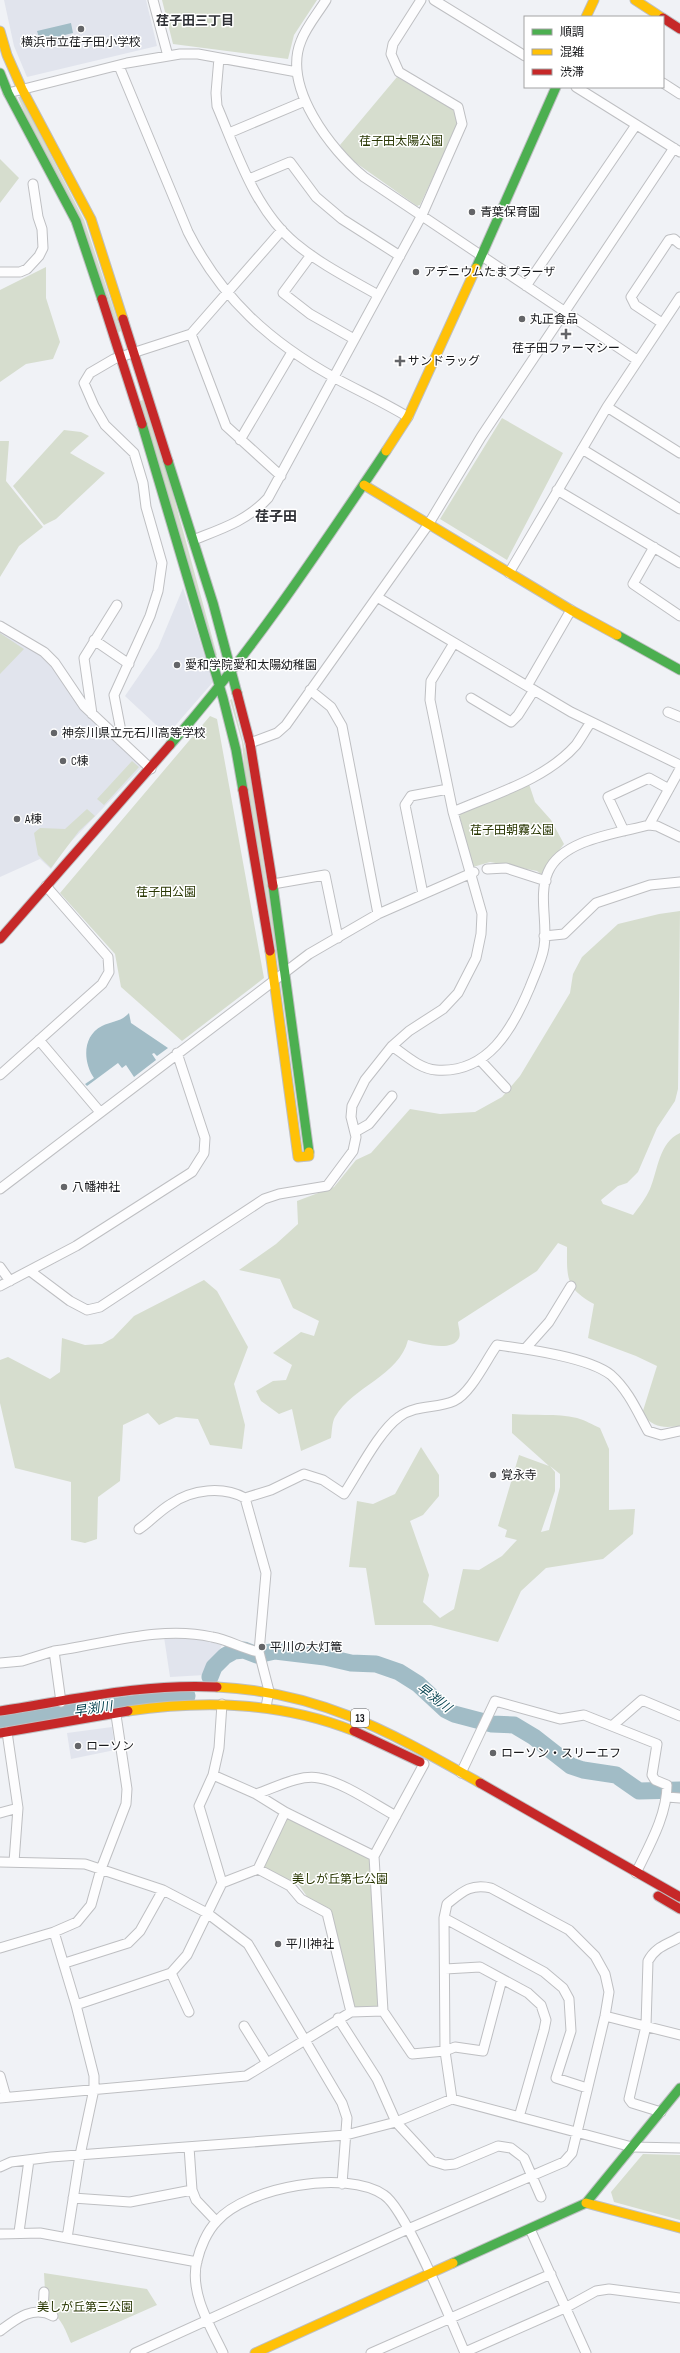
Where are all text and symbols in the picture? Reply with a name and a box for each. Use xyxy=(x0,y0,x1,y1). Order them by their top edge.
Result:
district label: 荏子田三丁目 xyxy=(156,13,234,29)
legend xyxy=(524,16,664,88)
marker: 横浜市立荏子田小学校 xyxy=(76,24,86,34)
text: 順調 xyxy=(560,25,584,40)
place label: 横浜市立荏子田小学校 xyxy=(21,35,141,50)
text: 混雑 xyxy=(560,45,584,60)
text: 渋滞 xyxy=(560,65,584,80)
park label: 荏子田太陽公園 xyxy=(359,134,443,149)
place label: 青葉保育園 xyxy=(480,205,540,220)
marker: 青葉保育園 xyxy=(467,207,477,217)
place label: アデニウムたまプラーザ xyxy=(424,265,555,280)
marker: アデニウムたまプラーザ xyxy=(411,267,421,277)
place label: 丸正食品 xyxy=(530,312,578,327)
marker: 丸正食品 xyxy=(517,314,527,324)
marker: 荏子田ファーマシー xyxy=(561,329,571,339)
place label: 荏子田ファーマシー xyxy=(512,341,620,356)
place label: サンドラッグ xyxy=(408,354,480,369)
marker: サンドラッグ xyxy=(395,356,405,366)
district label: 荏子田 xyxy=(255,508,297,525)
place label: 愛和学院愛和太陽幼稚園 xyxy=(185,658,317,673)
marker: 愛和学院愛和太陽幼稚園 xyxy=(172,660,182,670)
place label: 神奈川県立元石川高等学校 xyxy=(62,726,206,741)
marker: 神奈川県立元石川高等学校 xyxy=(49,728,59,738)
place label: C棟 xyxy=(71,754,89,769)
marker: C棟 xyxy=(58,756,68,766)
place label: A棟 xyxy=(24,812,42,827)
marker: A棟 xyxy=(12,814,22,824)
park label: 荏子田朝霧公園 xyxy=(470,823,554,838)
park label: 荏子田公園 xyxy=(136,885,196,900)
place label: 八幡神社 xyxy=(72,1180,120,1195)
marker: 八幡神社 xyxy=(59,1182,69,1192)
place label: 覚永寺 xyxy=(501,1468,537,1483)
marker: 覚永寺 xyxy=(488,1470,498,1480)
place label: 平川の大灯篭 xyxy=(270,1640,342,1655)
marker: 平川の大灯篭 xyxy=(257,1642,267,1652)
water label: 早渕川 xyxy=(414,1680,456,1717)
water label: 早渕川 xyxy=(73,1698,115,1720)
road number: 13 xyxy=(351,1709,369,1727)
place label: ローソン xyxy=(86,1739,134,1754)
marker: ローソン xyxy=(73,1741,83,1751)
place label: ローソン・スリーエフ xyxy=(501,1746,621,1761)
marker: ローソン・スリーエフ xyxy=(488,1748,498,1758)
park label: 美しが丘第七公園 xyxy=(292,1872,388,1887)
place label: 平川神社 xyxy=(286,1937,334,1952)
marker: 平川神社 xyxy=(273,1939,283,1949)
park label: 美しが丘第三公園 xyxy=(37,2300,133,2315)

